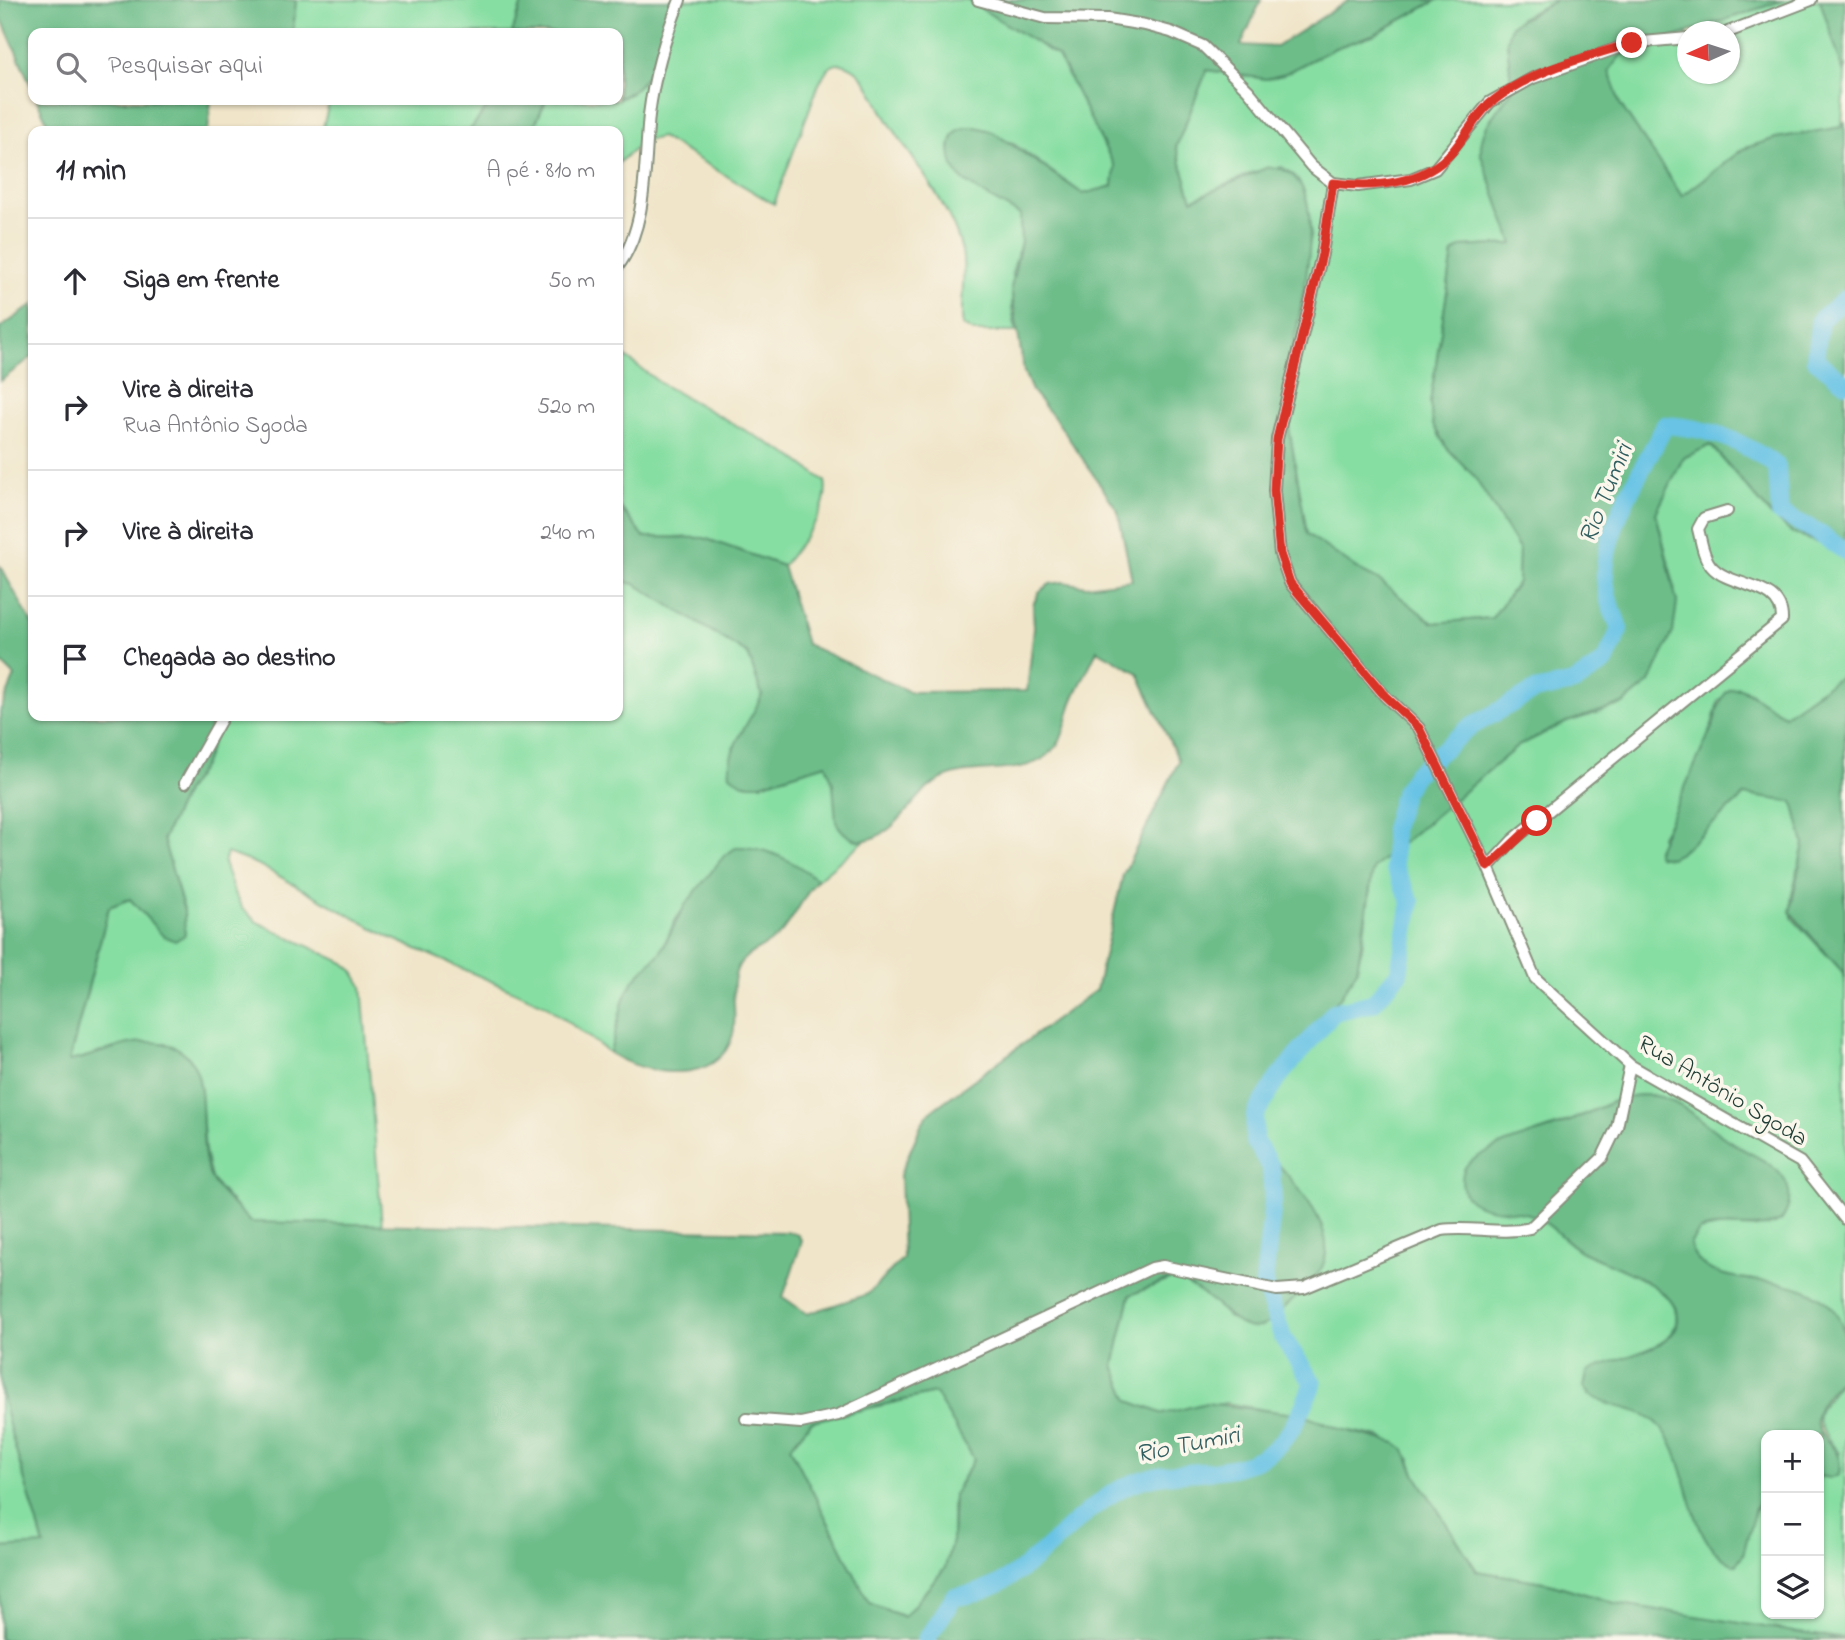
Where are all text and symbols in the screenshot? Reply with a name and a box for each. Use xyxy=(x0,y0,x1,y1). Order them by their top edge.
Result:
north arrow xyxy=(1677,21,1740,84)
route end xyxy=(1616,27,1647,58)
search box xyxy=(28,28,623,105)
icon: search xyxy=(52,48,90,86)
text: Pesquisar aqui xyxy=(108,48,263,86)
text: 11 min xyxy=(56,150,126,194)
text: A pé · 810 m xyxy=(486,155,595,188)
icon: ahead xyxy=(56,262,94,300)
text: Siga em frente xyxy=(123,262,279,300)
text: 50 m xyxy=(548,265,595,298)
text: Vire à direita xyxy=(123,372,254,410)
icon: right xyxy=(56,388,94,426)
text: 520 m xyxy=(537,391,595,424)
text: Rua Antônio Sgoda xyxy=(123,410,308,443)
water label: Rio Tumiri xyxy=(1570,436,1645,550)
icon: right xyxy=(56,514,94,552)
text: Vire à direita xyxy=(123,514,254,552)
text: 240 m xyxy=(541,517,595,550)
icon: arrive xyxy=(56,640,94,678)
text: Chegada ao destino xyxy=(123,640,335,678)
route start xyxy=(1521,805,1552,836)
street label: Rua Antônio Sgoda xyxy=(1630,1027,1814,1157)
water label: Rio Tumiri xyxy=(1133,1417,1245,1475)
map controls xyxy=(1761,1430,1824,1619)
button: + xyxy=(1761,1430,1824,1493)
button: − xyxy=(1761,1493,1824,1556)
button: layers xyxy=(1761,1556,1824,1619)

